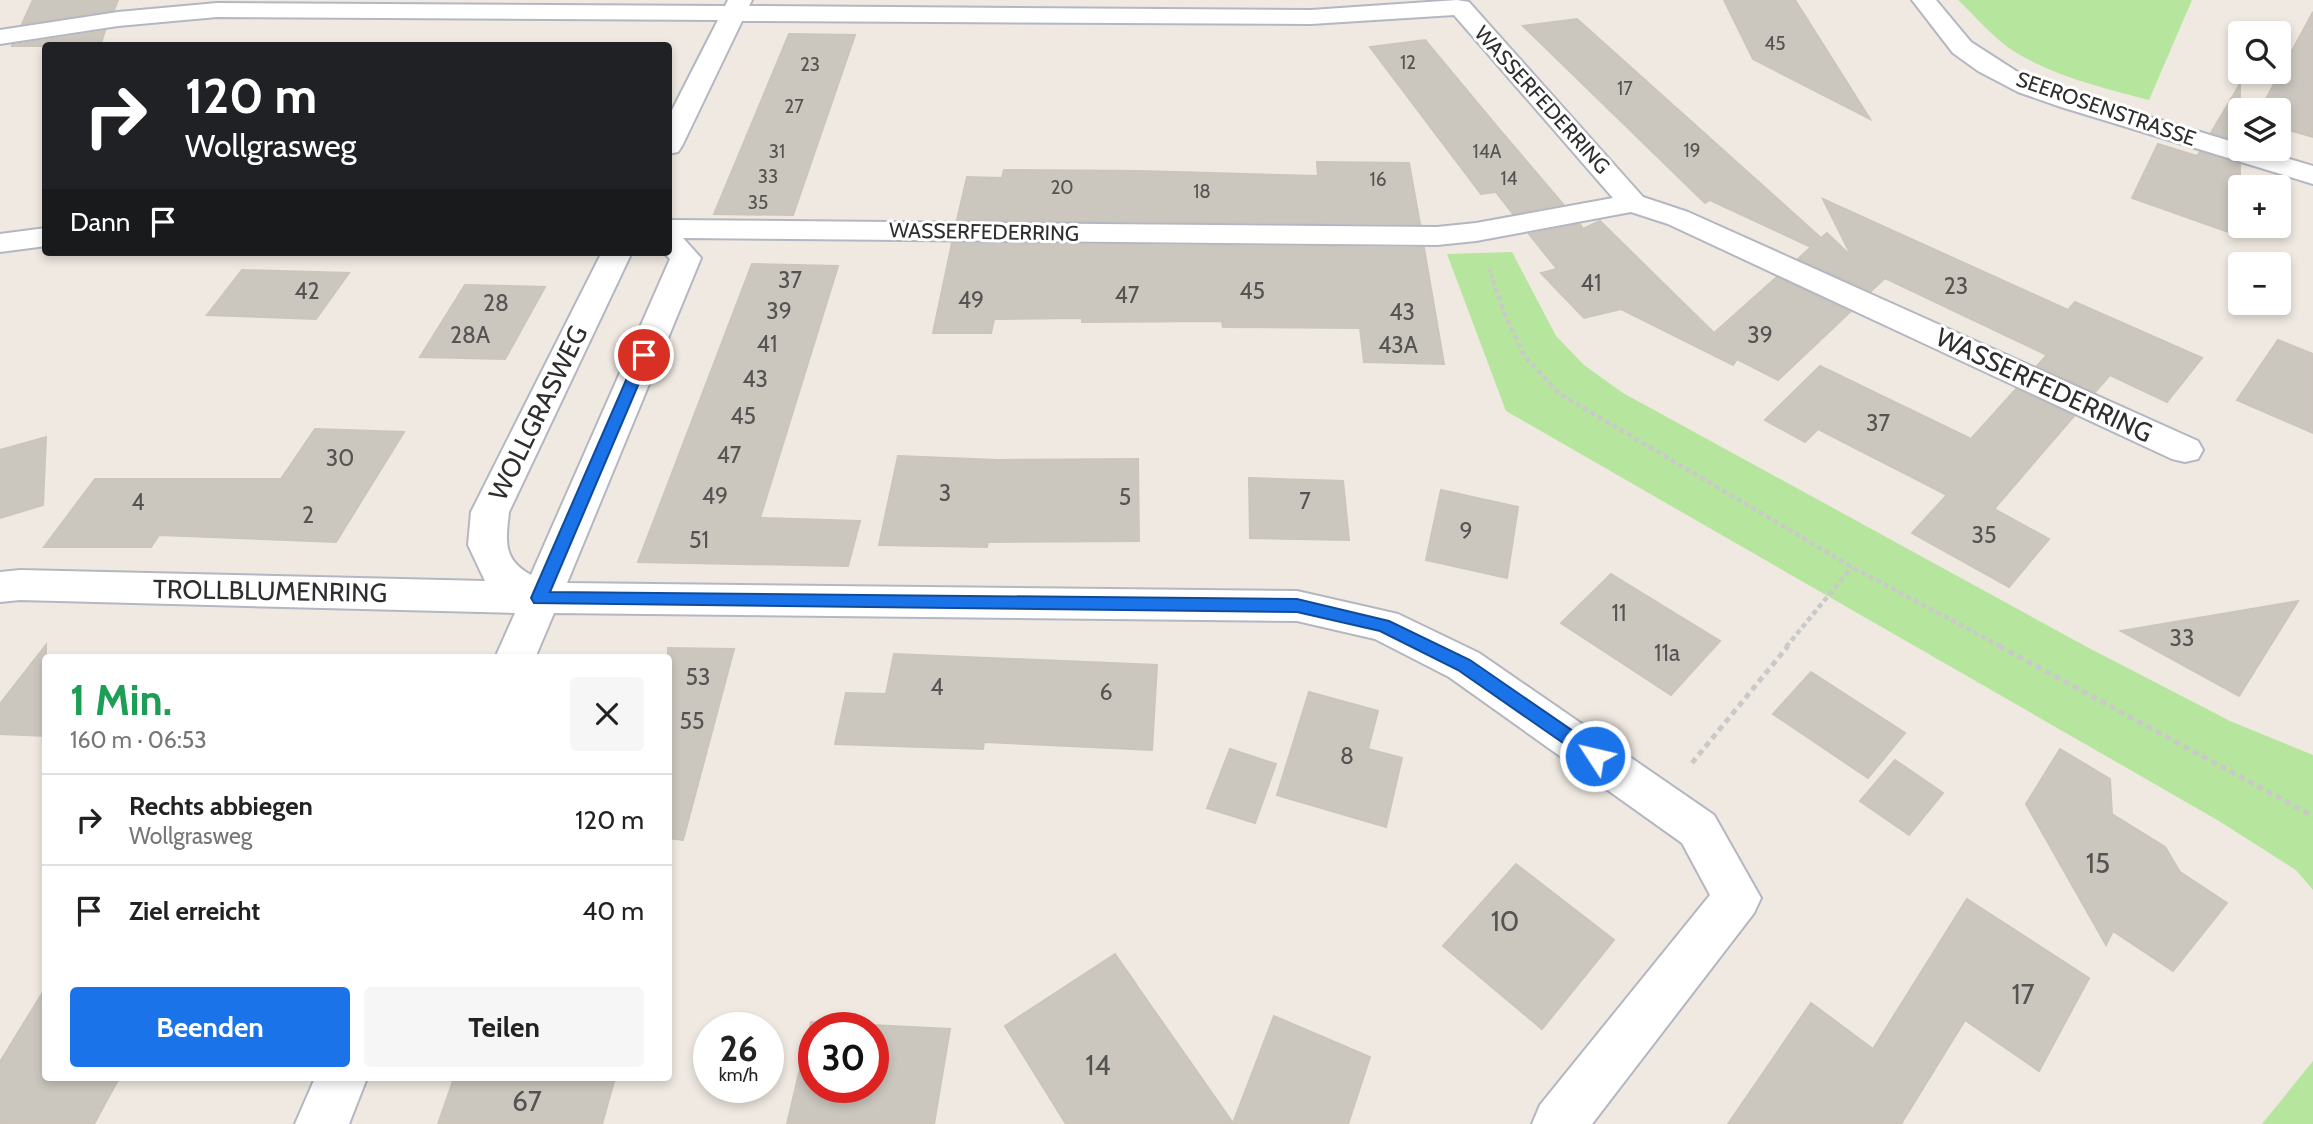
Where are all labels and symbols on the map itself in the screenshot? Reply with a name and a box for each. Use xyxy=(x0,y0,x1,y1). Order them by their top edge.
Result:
street label: WASSERFEDERRING xyxy=(1470,21,1615,179)
house number: 45 xyxy=(1764,32,1786,55)
house number: 12 xyxy=(1400,51,1416,74)
house number: 23 xyxy=(800,53,820,76)
street label: SEEROSENSTRASSE xyxy=(2013,66,2199,151)
house number: 17 xyxy=(1617,77,1633,100)
house number: 27 xyxy=(784,95,804,118)
house number: 19 xyxy=(1684,139,1701,162)
house number: 31 xyxy=(769,140,785,163)
house number: 14A xyxy=(1473,140,1502,163)
house number: 33 xyxy=(758,165,778,188)
house number: 14 xyxy=(1500,167,1518,190)
house number: 16 xyxy=(1370,168,1387,191)
house number: 20 xyxy=(1050,176,1074,199)
house number: 18 xyxy=(1193,180,1211,203)
house number: 35 xyxy=(748,191,768,214)
street label: WASSERFEDERRING xyxy=(889,217,1079,246)
house number: 37 xyxy=(778,266,802,294)
house number: 41 xyxy=(1581,269,1601,297)
house number: 23 xyxy=(1944,272,1968,300)
house number: 42 xyxy=(294,277,320,305)
house number: 45 xyxy=(1239,277,1265,305)
house number: 47 xyxy=(1115,281,1140,309)
house number: 49 xyxy=(958,286,984,314)
house number: 28 xyxy=(483,289,509,317)
house number: 39 xyxy=(766,297,792,325)
house number: 43 xyxy=(1389,298,1415,326)
street label: WOLLGRASWEG xyxy=(482,320,594,506)
house number: 28A xyxy=(450,321,490,349)
house number: 39 xyxy=(1747,321,1773,349)
street label: WASSERFEDERRING xyxy=(1931,321,2157,449)
pin xyxy=(614,325,674,385)
house number: 41 xyxy=(757,330,777,358)
house number: 43A xyxy=(1378,331,1418,359)
house number: 43 xyxy=(742,365,768,393)
house number: 45 xyxy=(730,402,756,430)
house number: 37 xyxy=(1866,409,1890,437)
house number: 47 xyxy=(717,441,742,469)
house number: 30 xyxy=(326,444,354,472)
house number: 3 xyxy=(939,479,951,507)
house number: 49 xyxy=(702,482,728,510)
house number: 5 xyxy=(1119,483,1131,511)
house number: 7 xyxy=(1299,487,1311,515)
house number: 4 xyxy=(131,488,145,516)
house number: 2 xyxy=(302,501,314,529)
house number: 9 xyxy=(1459,517,1473,545)
house number: 35 xyxy=(1972,521,1996,549)
house number: 51 xyxy=(689,526,709,554)
street label: TROLLBLUMENRING xyxy=(153,573,387,609)
house number: 11 xyxy=(1612,599,1627,627)
house number: 33 xyxy=(2170,624,2194,652)
house number: 11a xyxy=(1654,639,1680,667)
house number: 53 xyxy=(686,663,710,691)
house number: 4 xyxy=(930,673,944,701)
house number: 6 xyxy=(1099,678,1113,706)
house number: 55 xyxy=(680,707,704,735)
position arrow xyxy=(1558,719,1632,793)
house number: 8 xyxy=(1340,742,1354,770)
house number: 15 xyxy=(2086,846,2110,880)
house number: 10 xyxy=(1491,904,1519,938)
house number: 17 xyxy=(2011,977,2035,1011)
speed limit sign: 30 xyxy=(798,1012,889,1103)
house number: 14 xyxy=(1085,1048,1111,1082)
house number: 67 xyxy=(512,1084,542,1118)

